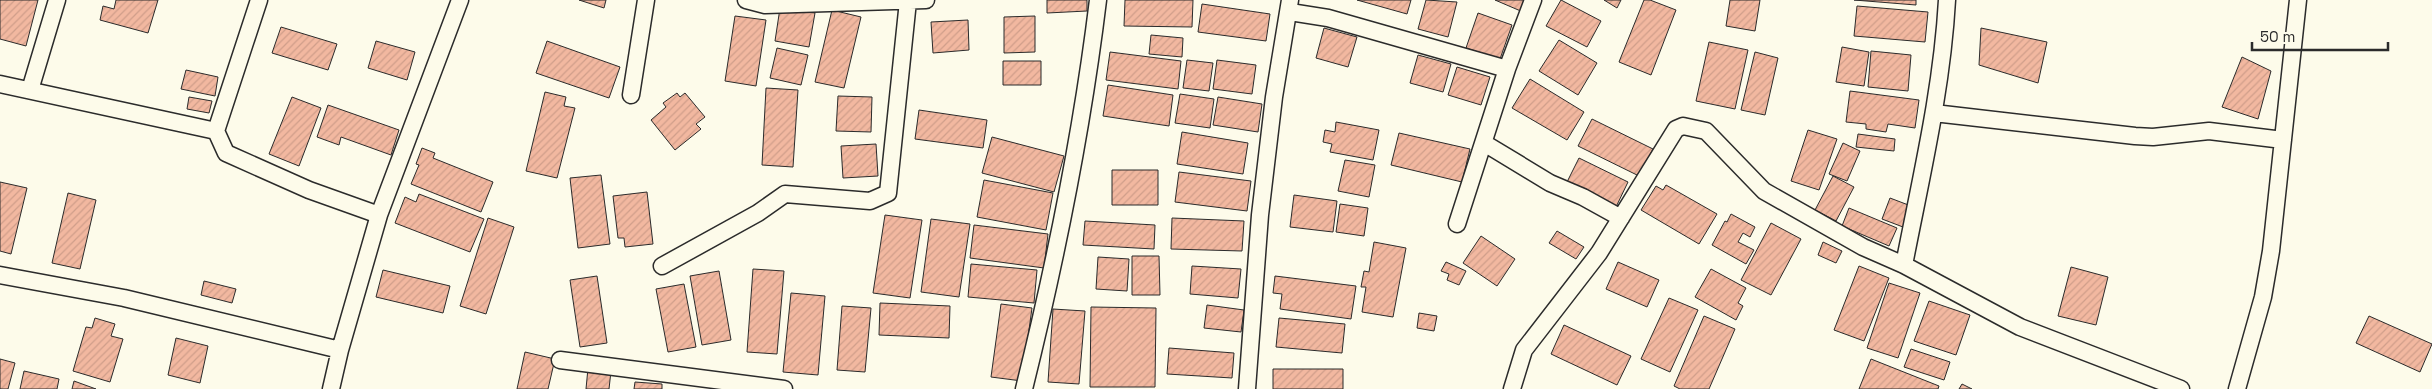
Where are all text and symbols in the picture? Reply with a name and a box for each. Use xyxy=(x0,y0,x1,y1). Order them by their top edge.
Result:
scale bar xyxy=(2252,20,2388,52)
text: 50 m xyxy=(2260,27,2295,46)

